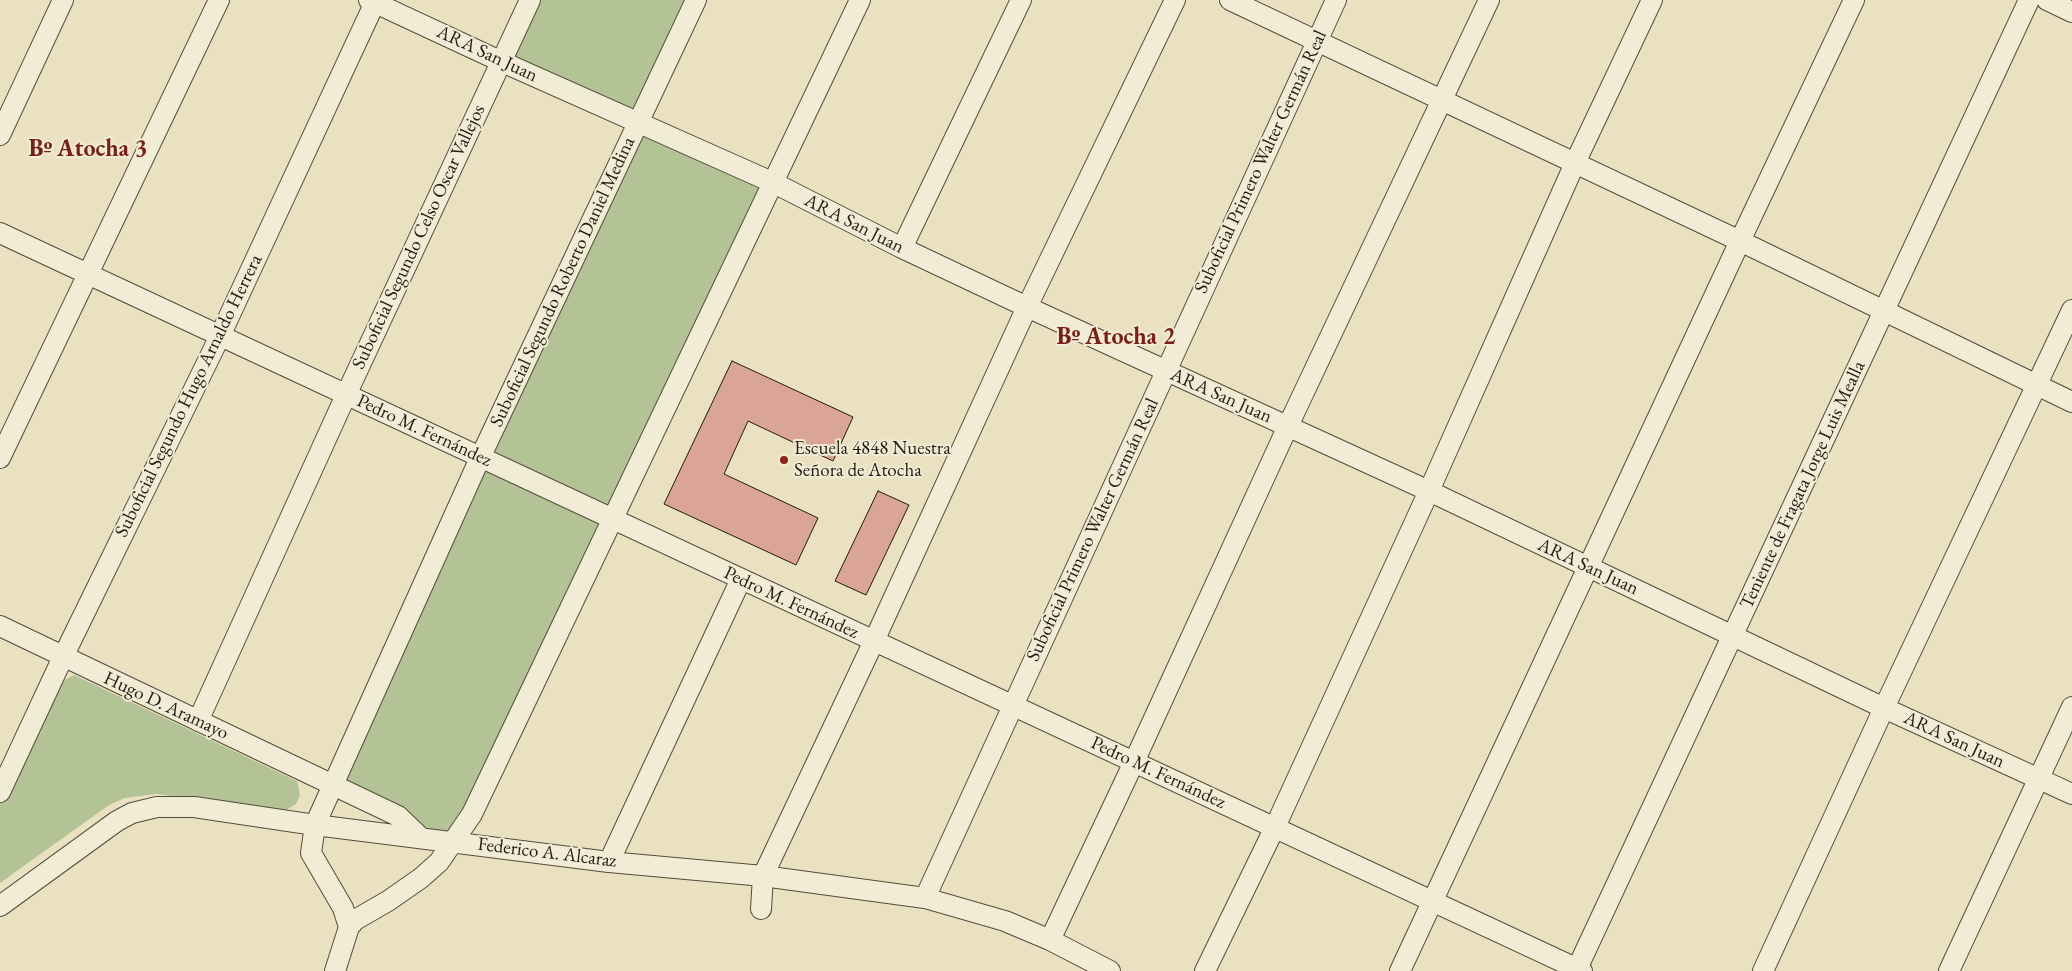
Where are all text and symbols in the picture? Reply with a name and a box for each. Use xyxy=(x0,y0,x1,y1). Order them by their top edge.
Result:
street label: ARA San Juan xyxy=(433,21,541,87)
street label: Suboficial Primero Walter Germán Real xyxy=(1190,27,1332,297)
street label: Suboficial Segundo Celso Oscar Vallejos xyxy=(348,101,490,373)
street label: Suboficial Segundo Roberto Daniel Medina xyxy=(486,133,640,431)
district label: Bº Atocha 3 xyxy=(29,135,147,163)
street label: ARA San Juan xyxy=(800,189,908,259)
street label: Suboficial Segundo Hugo Arnaldo Herrera xyxy=(110,251,268,541)
district label: Bº Atocha 2 xyxy=(1057,323,1175,351)
street label: Teniente de Fragata Jorge Luis Mealla xyxy=(1735,357,1871,613)
street label: ARA San Juan xyxy=(1167,363,1275,429)
street label: Pedro M. Fernández xyxy=(353,390,495,472)
street label: Suboficial Primero Walter Germán Real xyxy=(1022,395,1164,665)
place label: Escuela 4848 Nuestra Señora de Atocha xyxy=(794,438,951,482)
marker: Escuela 4848 Nuestra Señora de Atocha xyxy=(778,454,790,466)
street label: ARA San Juan xyxy=(1534,534,1642,600)
street label: Pedro M. Fernández xyxy=(720,562,862,644)
street label: Hugo D. Aramayo xyxy=(100,667,232,745)
street label: ARA San Juan xyxy=(1900,707,2008,773)
street label: Pedro M. Fernández xyxy=(1087,732,1229,814)
street label: Federico A. Alcaraz xyxy=(476,833,618,873)

